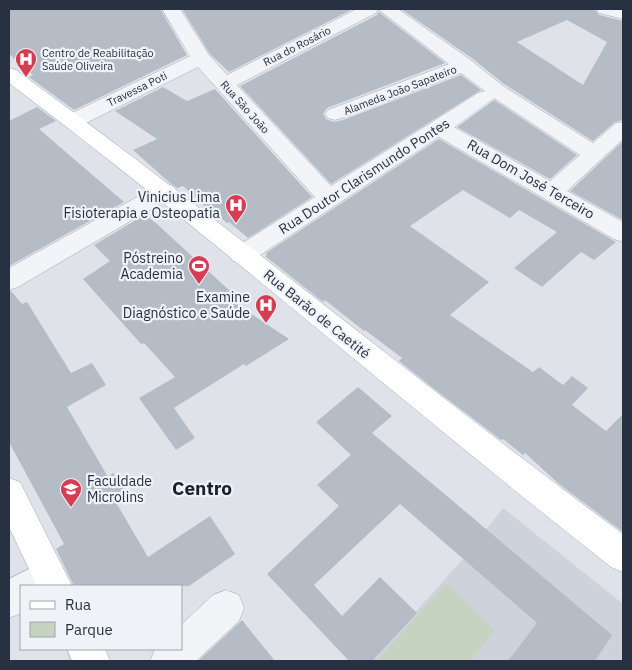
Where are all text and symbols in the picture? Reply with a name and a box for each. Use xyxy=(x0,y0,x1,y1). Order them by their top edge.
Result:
street label: Rua do Rosário xyxy=(261,23,333,69)
place label: Centro de Reabilitação Saúde Oliveira xyxy=(42,46,154,73)
hospital icon: Centro de Reabilitação Saúde Oliveira xyxy=(14,47,38,78)
street label: Alameda João Sapateiro xyxy=(341,62,459,118)
street label: Travessa Poti xyxy=(105,68,169,110)
street label: Rua São João xyxy=(218,78,272,136)
street label: Rua Doutor Clarismundo Pontes xyxy=(275,114,453,238)
street label: Rua Dom José Terceiro xyxy=(464,135,598,223)
place label: Vinicius Lima Fisioterapia e Osteopatia xyxy=(64,188,221,222)
hospital icon: Vinicius Lima Fisioterapia e Osteopatia xyxy=(224,193,248,224)
place label: Póstreino Academia xyxy=(121,249,184,283)
sports icon: Póstreino Academia xyxy=(187,254,211,285)
street label: Rua Barão de Caetité xyxy=(260,265,374,363)
place label: Examine Diagnóstico e Saúde xyxy=(123,288,250,322)
hospital icon: Examine Diagnóstico e Saúde xyxy=(254,293,278,324)
place label: Faculdade Microlins xyxy=(87,472,152,506)
district label: Centro xyxy=(172,476,232,500)
school or university icon: Faculdade Microlins xyxy=(59,477,83,508)
legend xyxy=(20,585,182,650)
text: Rua xyxy=(65,595,91,614)
text: Parque xyxy=(65,620,113,639)

